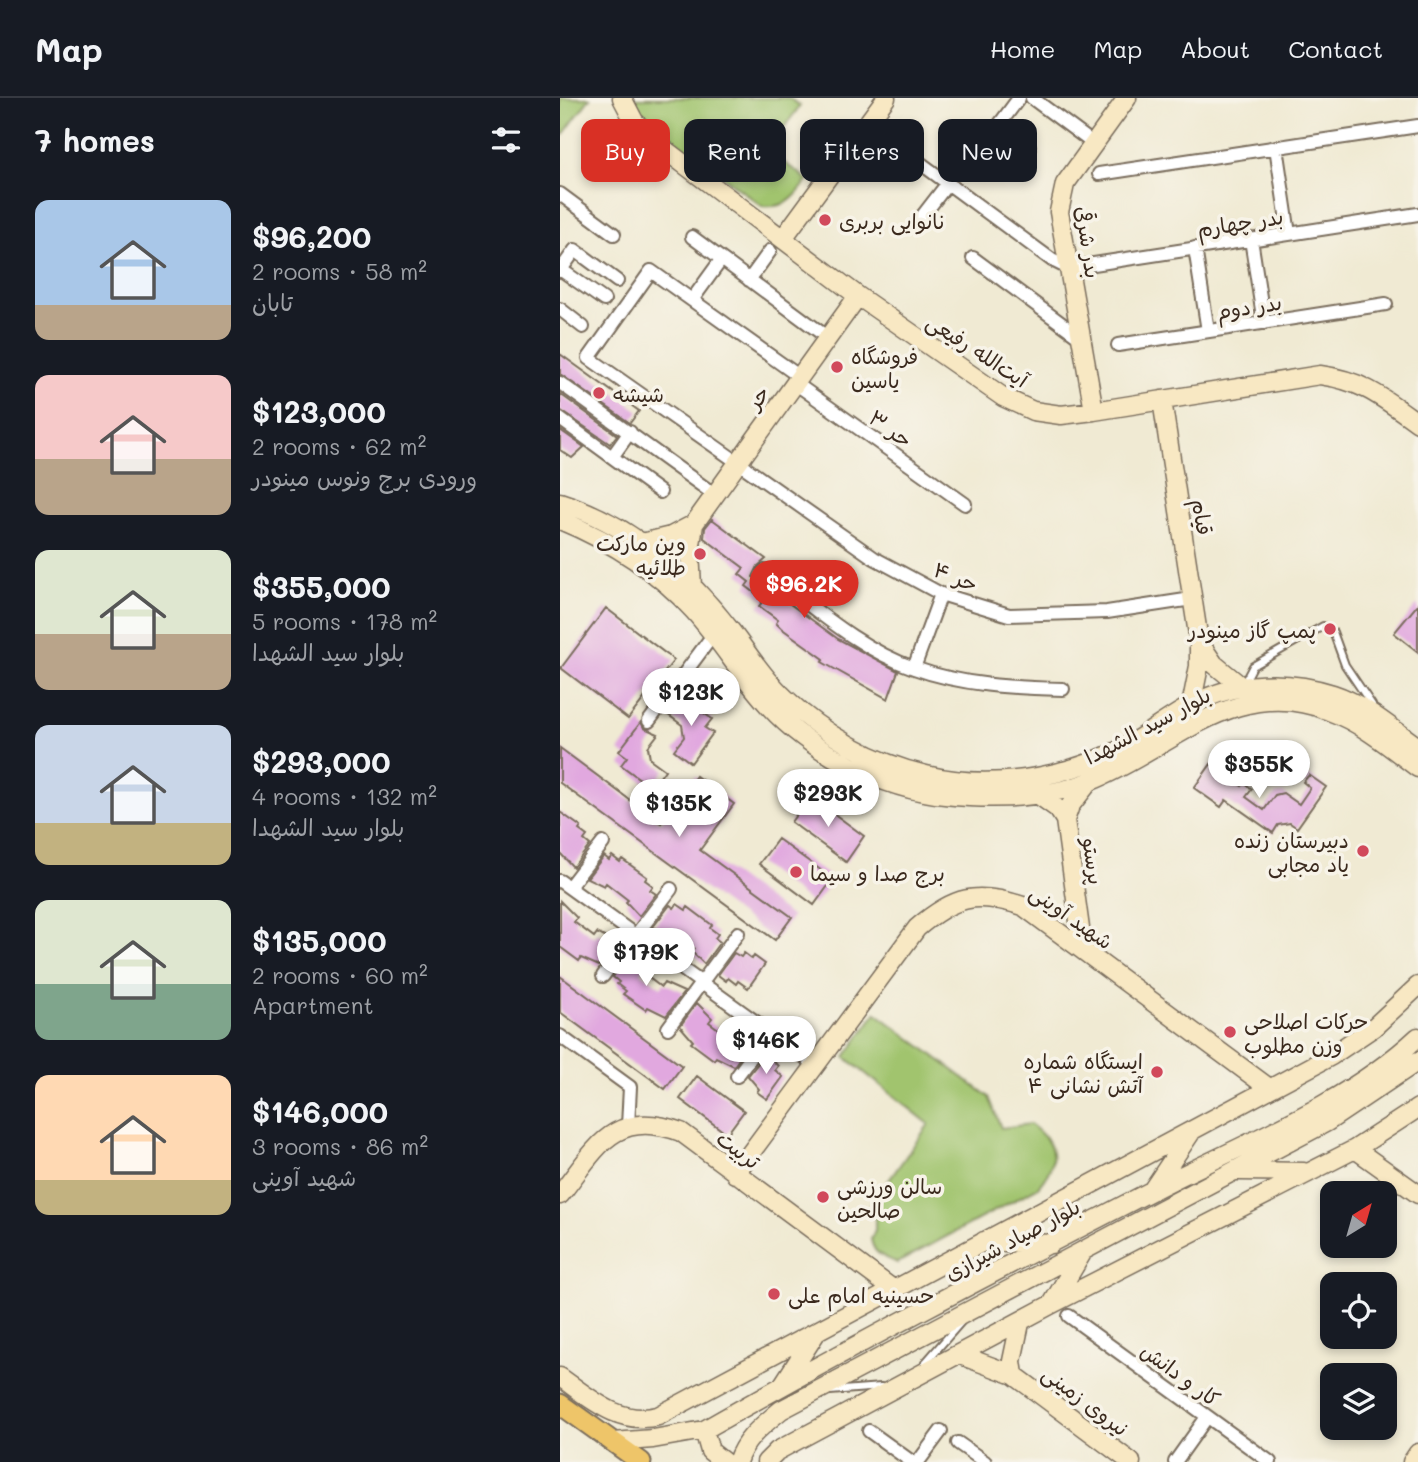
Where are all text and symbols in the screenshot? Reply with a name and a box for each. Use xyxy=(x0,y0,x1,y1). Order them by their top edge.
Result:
text: Map xyxy=(35,27,103,70)
text: Home xyxy=(990,33,1055,64)
text: Map xyxy=(1093,33,1142,64)
text: About xyxy=(1180,33,1250,64)
text: Contact xyxy=(1288,33,1383,64)
chip: Buy xyxy=(581,119,670,182)
chip: Rent xyxy=(684,119,786,182)
chip: Filters xyxy=(800,119,924,182)
chip: New xyxy=(938,119,1037,182)
text: 7 homes xyxy=(35,120,155,160)
icon: filters xyxy=(487,121,525,159)
street label: بدر چهارم xyxy=(1195,202,1286,246)
street label: بدر شرقی xyxy=(1070,204,1107,280)
place label: نانوایی بربری xyxy=(839,207,945,236)
marker: نانوایی بربری xyxy=(817,212,833,228)
text: $96,200 xyxy=(252,216,371,256)
icon: home xyxy=(91,228,175,312)
text: 2 rooms · 58 m² xyxy=(252,256,427,286)
text: تابان xyxy=(252,287,293,317)
street label: بدر دوم xyxy=(1214,288,1284,328)
street label: آیت‌الله رفیعی xyxy=(921,307,1035,395)
place label: فروشگاه یاسین xyxy=(851,342,918,393)
marker: فروشگاه یاسین xyxy=(829,359,845,375)
place label: شیشه xyxy=(613,380,664,407)
street label: حر xyxy=(738,380,775,416)
marker: شیشه xyxy=(591,385,607,401)
text: $123,000 xyxy=(252,391,386,431)
icon: home xyxy=(91,403,175,487)
street label: حر ۳ xyxy=(864,403,918,453)
text: 2 rooms · 62 m² xyxy=(252,431,426,461)
text: ورودی برج ونوس مینودر xyxy=(252,462,477,492)
street label: قیام xyxy=(1183,497,1219,538)
place label: وین مارکت طلائیه xyxy=(596,529,686,580)
marker: وین مارکت طلائیه xyxy=(692,546,708,562)
street label: حر ۴ xyxy=(930,555,982,597)
pin: $96.2K xyxy=(747,560,861,620)
text: $355,000 xyxy=(252,566,391,606)
text: $96.2K xyxy=(765,568,843,598)
icon: home xyxy=(91,578,175,662)
text: 5 rooms · 178 m² xyxy=(252,606,437,636)
place label: پمپ گاز مینودر xyxy=(1186,616,1316,644)
marker: پمپ گاز مینودر xyxy=(1322,621,1338,637)
text: بلوار سید الشهدا xyxy=(252,637,404,667)
pin: $123K xyxy=(642,668,740,728)
text: $123K xyxy=(658,676,724,706)
street label: بلوار سید الشهدا xyxy=(1079,680,1215,770)
pin: $355K xyxy=(1210,740,1308,800)
text: $293,000 xyxy=(252,741,390,781)
text: $355K xyxy=(1224,748,1294,778)
icon: home xyxy=(91,753,175,837)
pin: $293K xyxy=(779,770,877,829)
text: $293K xyxy=(793,777,863,807)
pin: $135K xyxy=(630,780,728,839)
text: 4 rooms · 132 m² xyxy=(252,781,437,811)
text: $135K xyxy=(646,787,712,817)
text: بلوار سید الشهدا xyxy=(252,812,404,842)
place label: دبیرستان زنده یاد مجابی xyxy=(1234,826,1349,879)
street label: پرستو xyxy=(1076,835,1111,886)
marker: دبیرستان زنده یاد مجابی xyxy=(1355,843,1371,859)
place label: برج صدا و سیما xyxy=(810,859,945,888)
marker: برج صدا و سیما xyxy=(788,864,804,880)
street label: شهید آوینی xyxy=(1024,878,1119,956)
text: $135,000 xyxy=(252,920,386,960)
icon: home xyxy=(91,928,175,1012)
pin: $179K xyxy=(597,928,695,988)
text: $179K xyxy=(613,936,679,966)
text: 2 rooms · 60 m² xyxy=(252,960,428,990)
text: Apartment xyxy=(252,990,374,1020)
place label: حرکات اصلاحی وزن مطلوب xyxy=(1244,1007,1369,1059)
pin: $146K xyxy=(717,1016,815,1076)
text: $146K xyxy=(732,1024,800,1054)
marker: حرکات اصلاحی وزن مطلوب xyxy=(1222,1024,1238,1040)
place label: ایستگاه شماره ۴ آتش نشانی xyxy=(1024,1047,1144,1100)
marker: ایستگاه شماره ۴ آتش نشانی xyxy=(1149,1064,1165,1080)
text: $146,000 xyxy=(252,1091,388,1131)
icon: home xyxy=(91,1103,175,1187)
street label: تربیت xyxy=(711,1124,767,1175)
text: 3 rooms · 86 m² xyxy=(252,1131,428,1161)
text: شهید آوینی xyxy=(252,1162,356,1192)
place label: سالن ورزشی صالحین xyxy=(837,1172,942,1223)
north arrow xyxy=(1320,1181,1396,1258)
map controls xyxy=(1320,1181,1397,1440)
marker: سالن ورزشی صالحین xyxy=(815,1189,831,1205)
street label: بلوار صیاد شیرازی xyxy=(940,1192,1085,1287)
button: locate xyxy=(1320,1272,1397,1349)
place label: حسینیه امام علی xyxy=(788,1281,934,1312)
marker: حسینیه امام علی xyxy=(766,1286,782,1302)
street label: کار و دانش xyxy=(1136,1336,1226,1412)
street label: نیروی زمینی xyxy=(1036,1359,1134,1443)
button: layers xyxy=(1320,1363,1397,1440)

